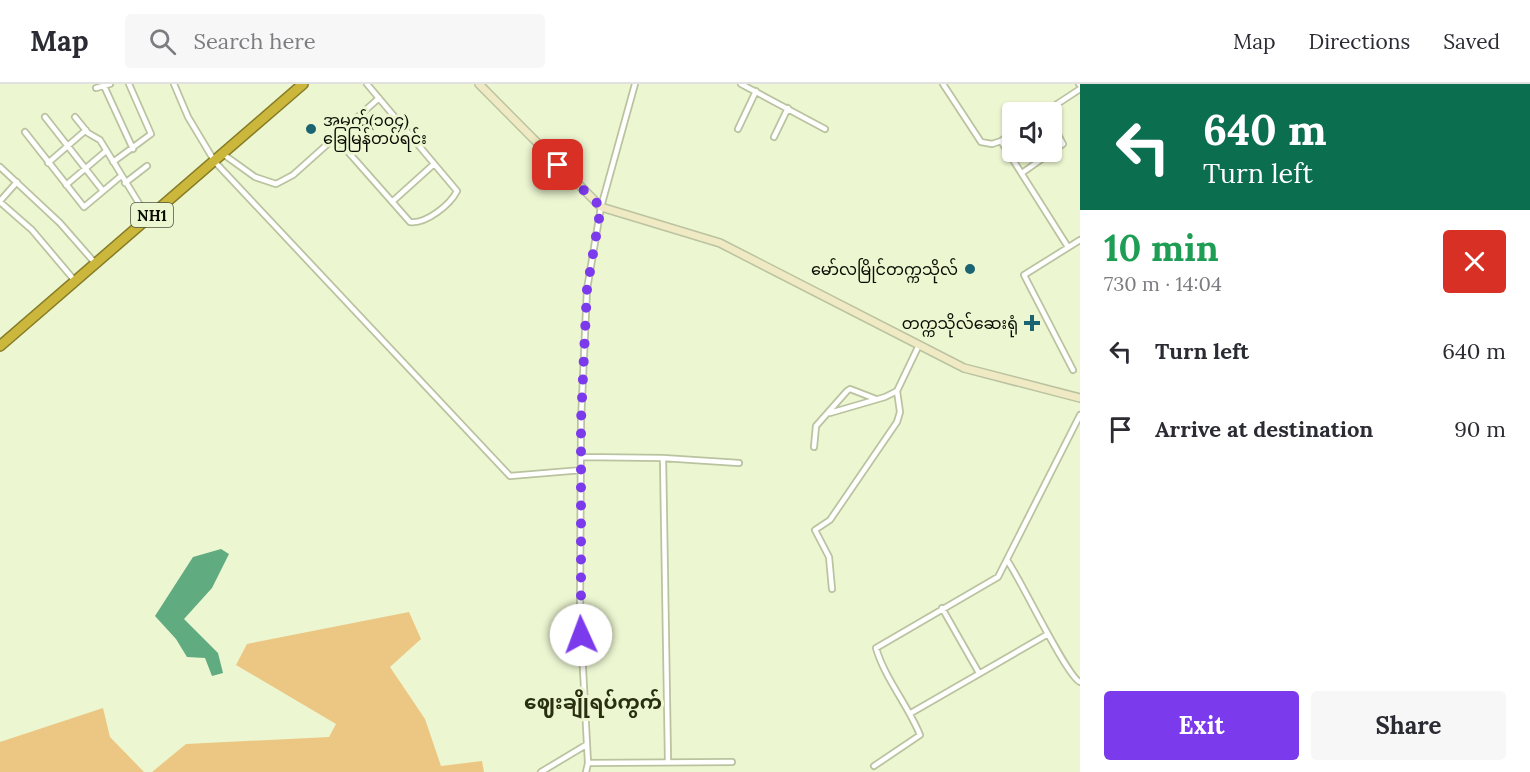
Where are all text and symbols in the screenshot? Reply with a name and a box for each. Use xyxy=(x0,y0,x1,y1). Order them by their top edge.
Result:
search box xyxy=(125,14,545,68)
text: Map xyxy=(30,23,89,59)
icon: search xyxy=(146,25,179,58)
text: Search here xyxy=(194,27,316,55)
text: Map xyxy=(1233,28,1276,55)
text: Directions xyxy=(1309,28,1410,55)
text: Saved xyxy=(1443,28,1500,55)
map controls xyxy=(1002,102,1062,162)
button: sound xyxy=(1002,102,1062,162)
text: 640 m xyxy=(1203,103,1327,157)
icon: left xyxy=(1104,108,1182,186)
place label: အမှတ်(၁၀၄) ခြေမြန်တပ်ရင်း xyxy=(323,109,427,152)
marker: အမှတ်(၁၀၄) ခြေမြန်တပ်ရင်း xyxy=(304,122,318,136)
pin xyxy=(532,139,583,190)
icon: arrive xyxy=(541,148,574,181)
text: Turn left xyxy=(1203,156,1313,190)
road number: NH1 xyxy=(131,203,173,227)
text: 10 min xyxy=(1104,225,1219,271)
button: close xyxy=(1443,230,1506,293)
place label: မော်လမြိုင်တက္ကသိုလ် xyxy=(811,258,958,284)
marker: မော်လမြိုင်တက္ကသိုလ် xyxy=(963,262,977,276)
text: 730 m · 14:04 xyxy=(1104,271,1222,296)
place label: တက္ကသိုလ်ဆေးရုံ xyxy=(902,312,1018,338)
marker: တက္ကသိုလ်ဆေးရုံ xyxy=(1023,314,1041,332)
icon: left xyxy=(1104,335,1137,368)
text: Turn left xyxy=(1155,337,1249,365)
text: 640 m xyxy=(1442,337,1506,365)
icon: arrive xyxy=(1104,413,1137,446)
text: Arrive at destination xyxy=(1155,415,1373,443)
text: 90 m xyxy=(1454,415,1506,443)
position arrow xyxy=(549,603,613,667)
district label: ဈေးချိုရပ်ကွက် xyxy=(524,689,662,719)
button: Exit xyxy=(1104,691,1299,760)
button: Share xyxy=(1311,691,1506,760)

